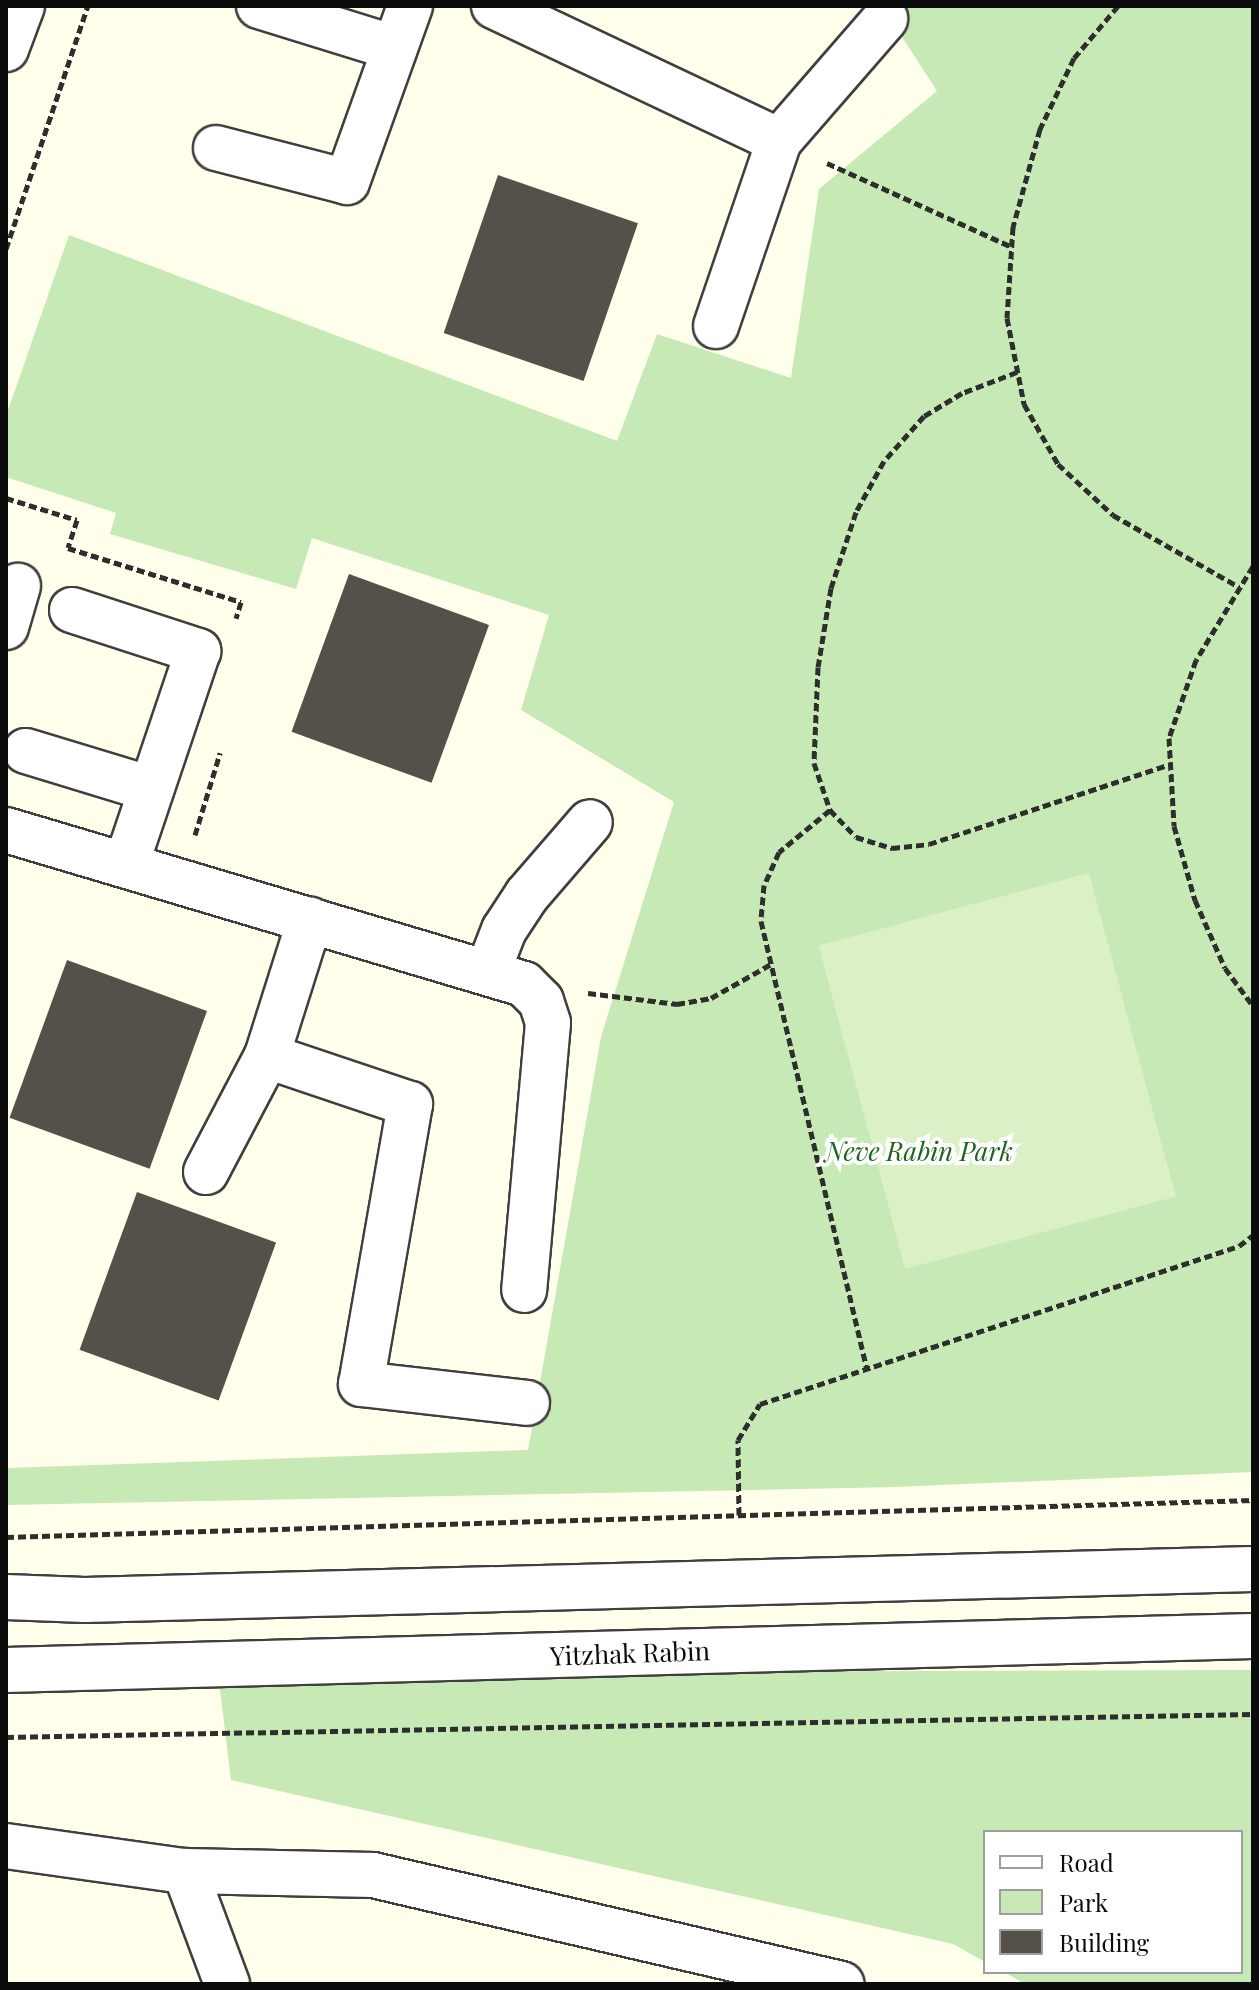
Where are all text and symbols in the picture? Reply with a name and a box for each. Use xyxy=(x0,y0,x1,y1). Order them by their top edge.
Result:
park label: Neve Rabin Park xyxy=(825,1135,1013,1167)
street label: Yitzhak Rabin xyxy=(549,1635,711,1671)
legend xyxy=(983,1830,1243,1974)
text: Road xyxy=(1059,1846,1114,1878)
text: Park xyxy=(1059,1886,1108,1918)
text: Building xyxy=(1059,1926,1149,1958)

